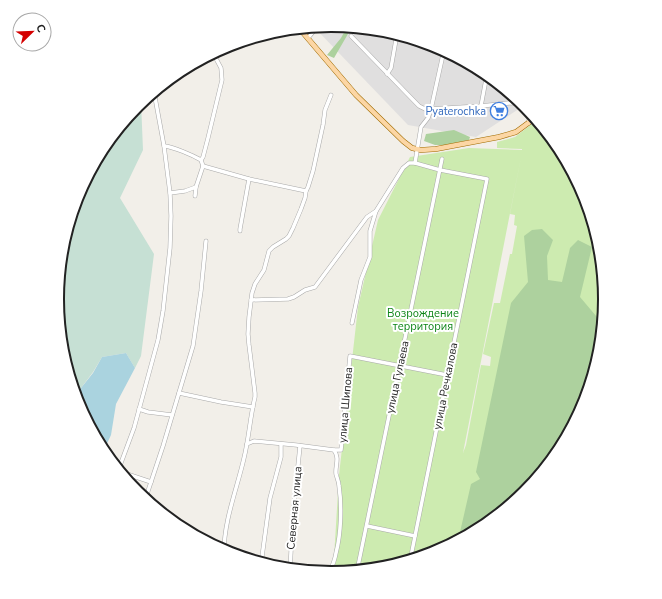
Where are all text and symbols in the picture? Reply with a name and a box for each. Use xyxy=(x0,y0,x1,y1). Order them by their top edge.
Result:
north arrow xyxy=(12,12,52,52)
text: С xyxy=(32,22,49,35)
supermarket icon: Pyaterochka xyxy=(489,101,509,121)
place label: Pyaterochka xyxy=(425,104,486,119)
park label: Возрождение территория xyxy=(387,306,459,334)
street label: улица Гулаева xyxy=(382,339,413,415)
street label: улица Речкалова xyxy=(430,341,461,431)
street label: улица Шипова xyxy=(335,366,356,444)
street label: Северная улица xyxy=(283,466,306,550)

